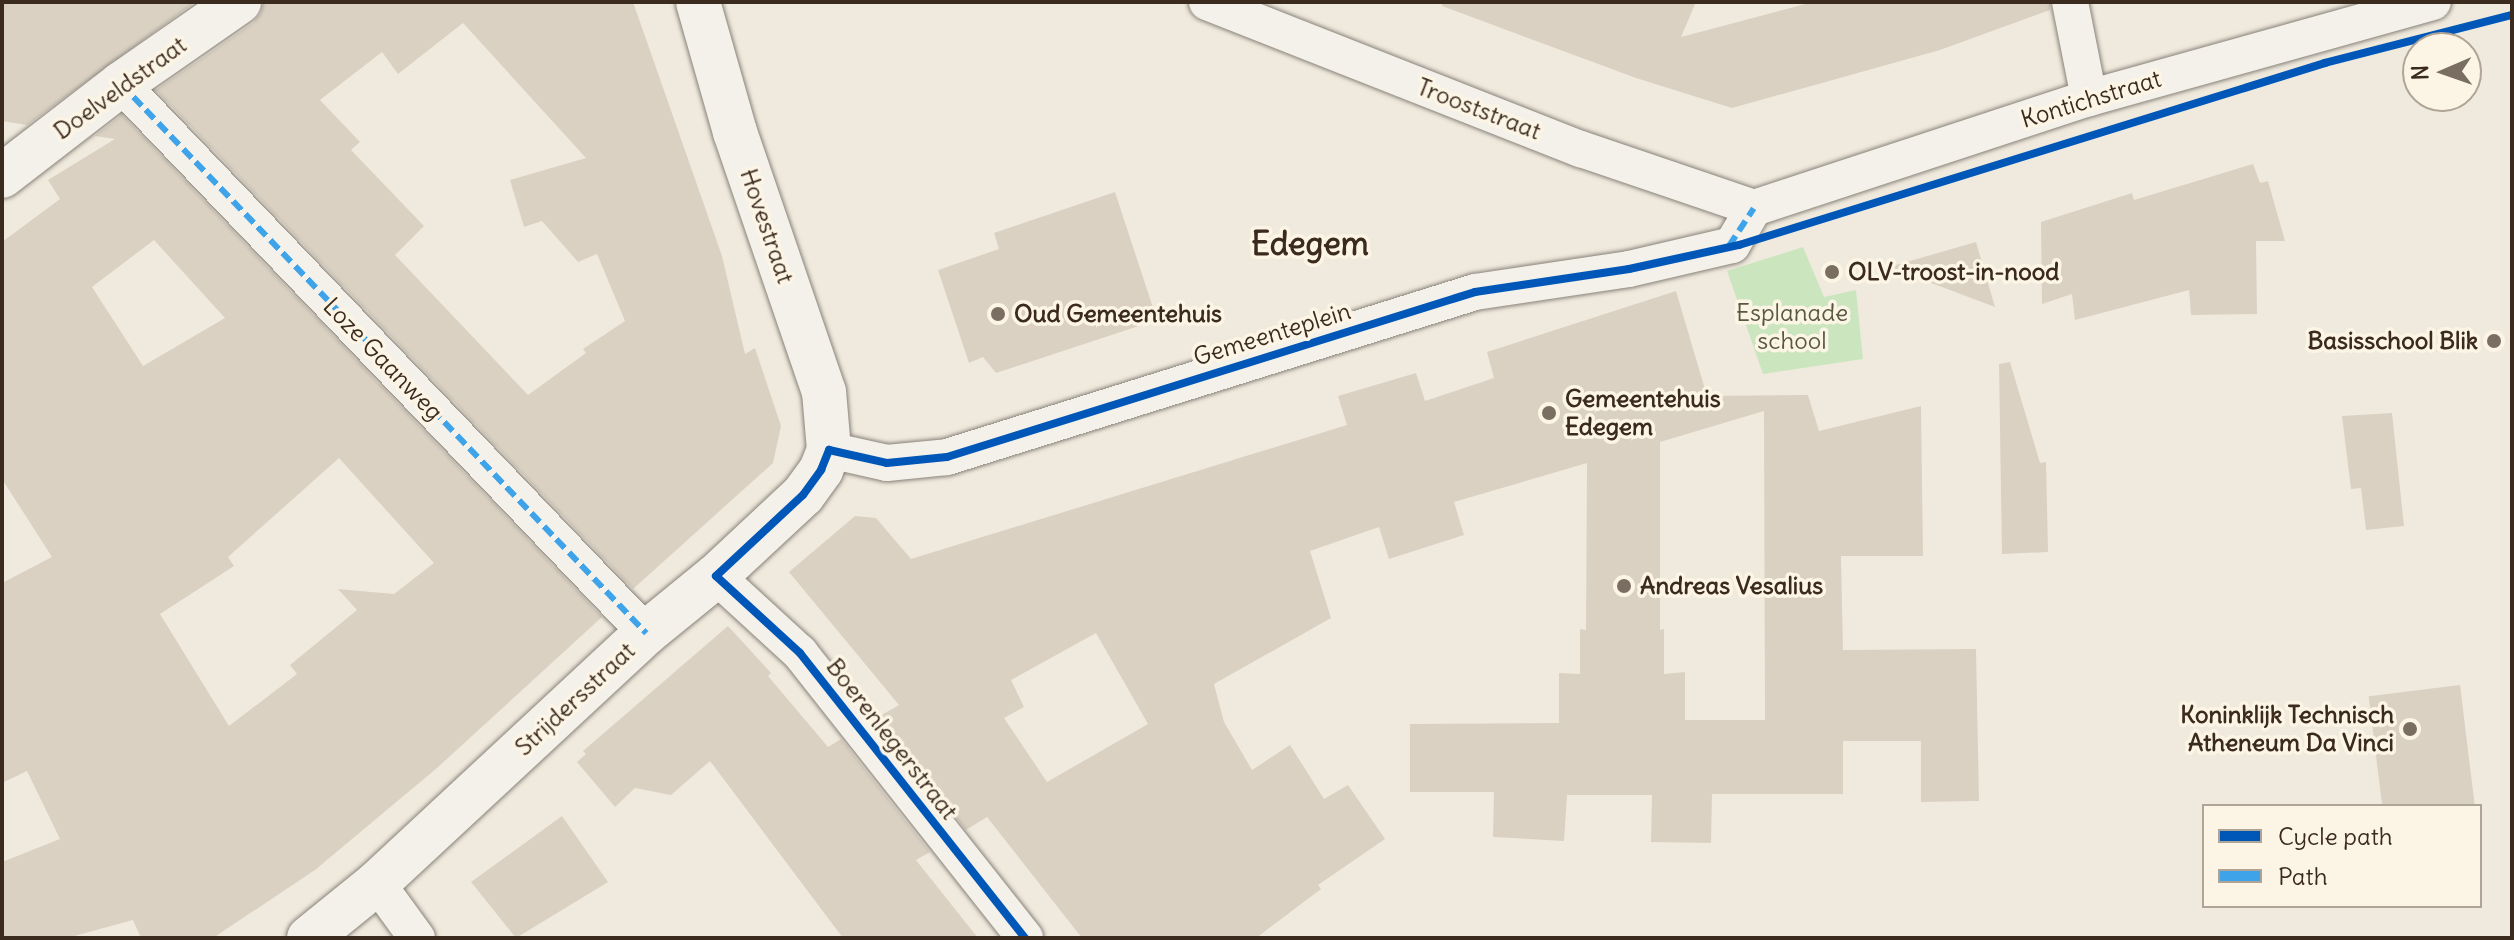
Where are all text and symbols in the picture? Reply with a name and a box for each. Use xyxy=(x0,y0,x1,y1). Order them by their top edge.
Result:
street label: Doelveldstraat xyxy=(48,30,192,146)
north arrow xyxy=(2402,32,2482,112)
street label: Kontichstraat xyxy=(2017,64,2165,134)
text: N xyxy=(2406,65,2434,81)
street label: Trooststraat xyxy=(1413,72,1545,146)
street label: Hovestraat xyxy=(734,165,800,287)
district label: Edegem xyxy=(1251,225,1369,263)
place label: OLV-troost-in-nood xyxy=(1848,258,2059,286)
marker: OLV-troost-in-nood xyxy=(1823,263,1841,281)
street label: Loze Gaanweg xyxy=(317,292,449,426)
street label: Gemeenteplein xyxy=(1190,296,1354,372)
park label: Esplanade school xyxy=(1736,299,1848,355)
place label: Oud Gemeentehuis xyxy=(1014,300,1222,328)
marker: Oud Gemeentehuis xyxy=(989,305,1007,323)
place label: Basisschool Blik xyxy=(2308,327,2478,355)
marker: Basisschool Blik xyxy=(2485,332,2503,350)
place label: Gemeentehuis Edegem xyxy=(1565,385,1721,441)
marker: Gemeentehuis Edegem xyxy=(1540,404,1558,422)
place label: Andreas Vesalius xyxy=(1640,572,1823,600)
marker: Andreas Vesalius xyxy=(1615,577,1633,595)
street label: Strijdersstraat xyxy=(509,636,641,762)
street label: Boerenlegerstraat xyxy=(820,653,964,825)
place label: Koninklijk Technisch Atheneum Da Vinci xyxy=(2180,701,2394,757)
marker: Koninklijk Technisch Atheneum Da Vinci xyxy=(2401,720,2419,738)
legend xyxy=(2202,804,2482,908)
text: Cycle path xyxy=(2278,821,2393,851)
text: Path xyxy=(2278,861,2328,891)

